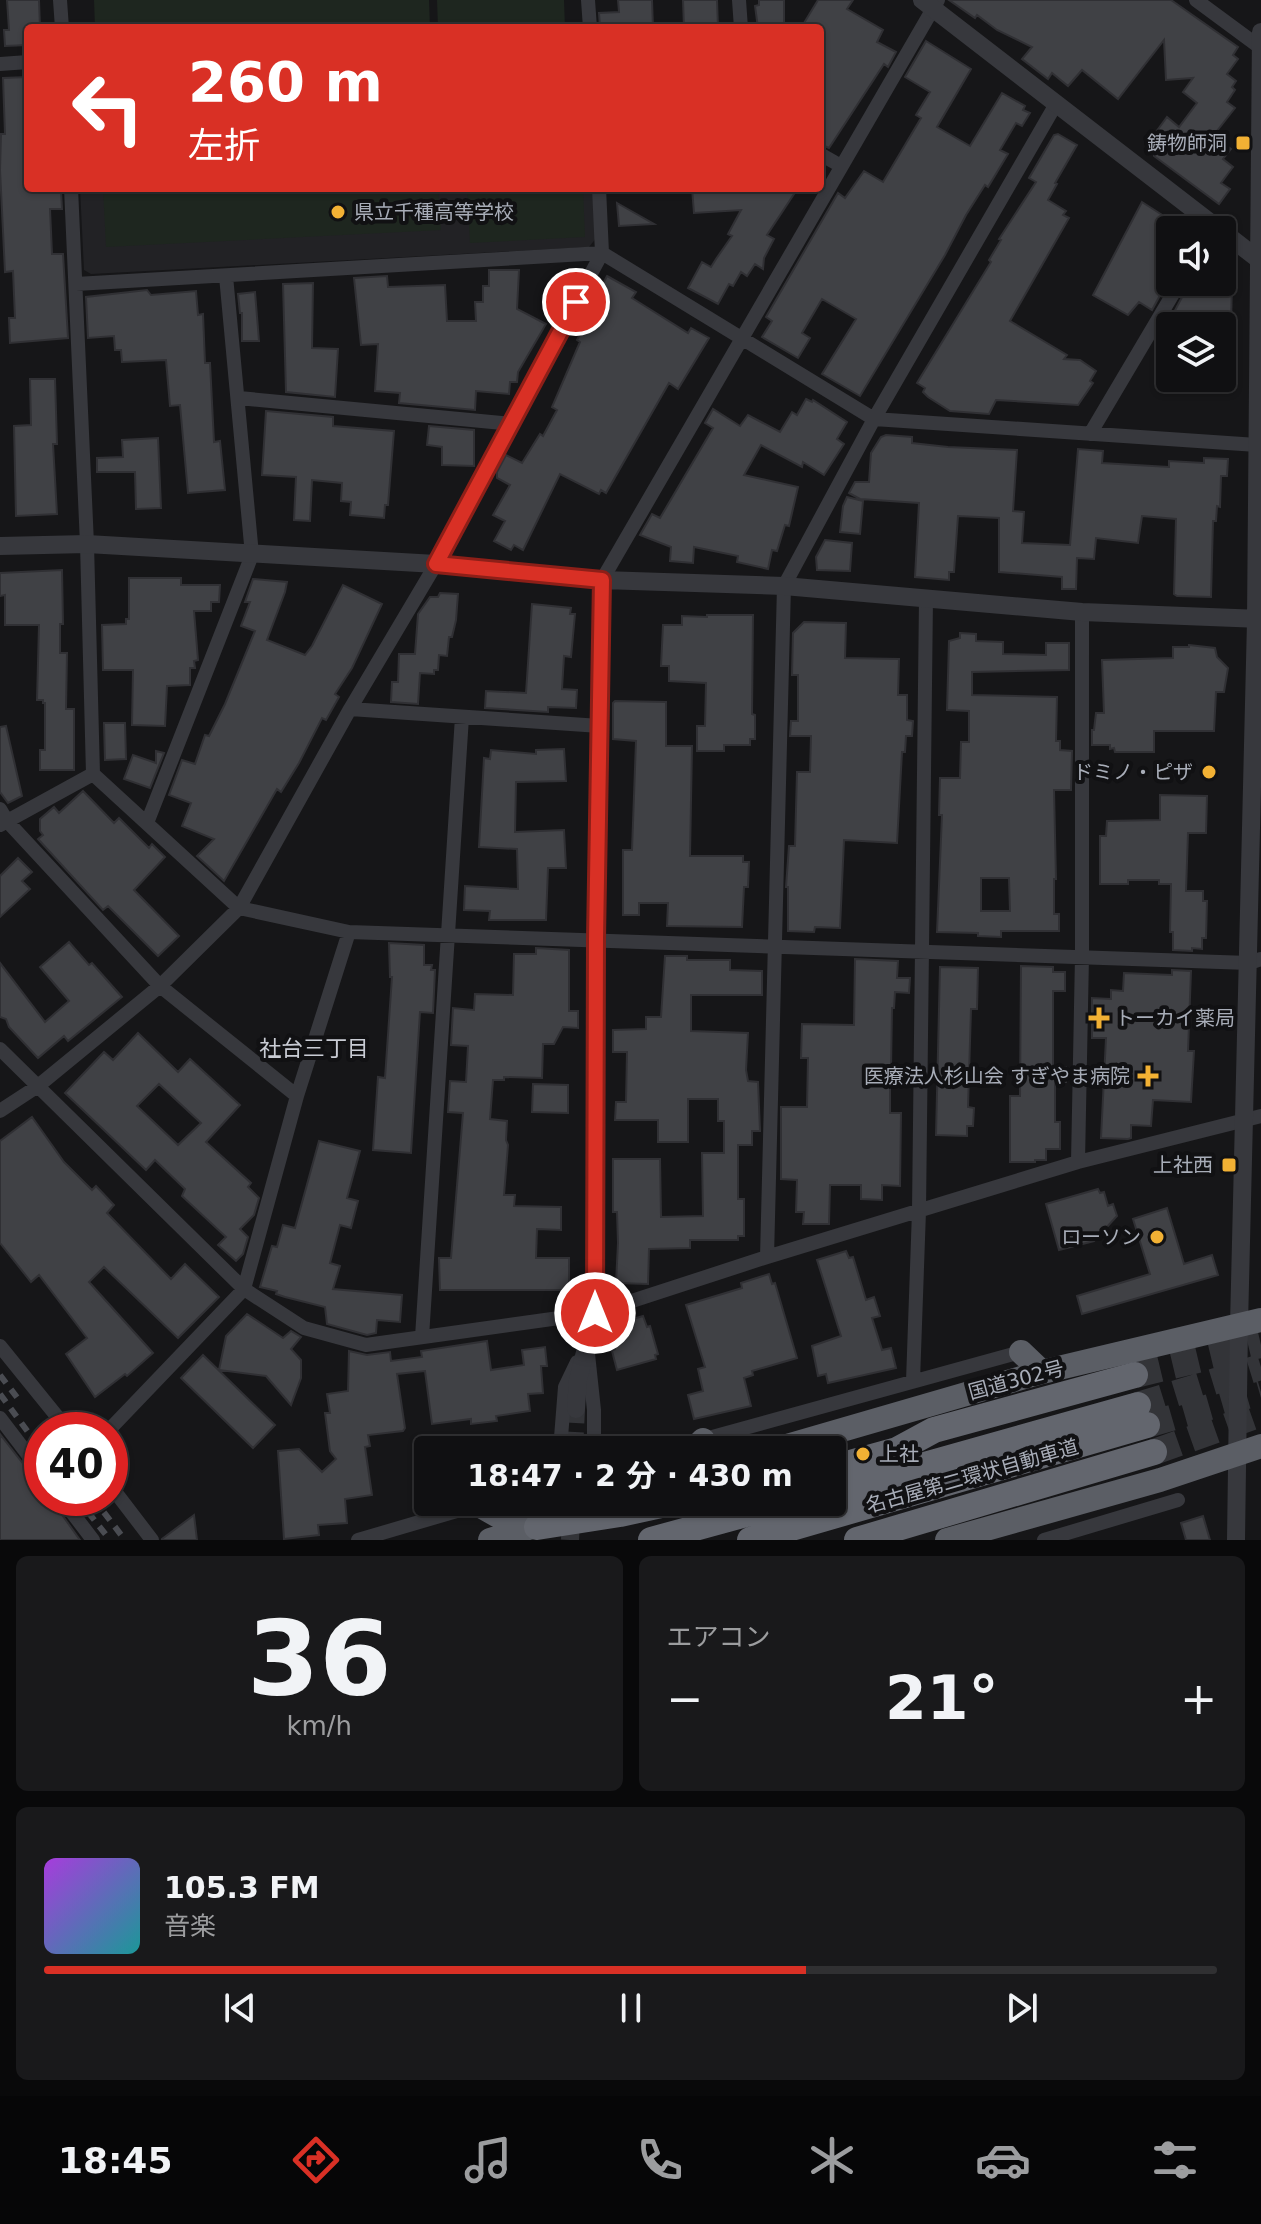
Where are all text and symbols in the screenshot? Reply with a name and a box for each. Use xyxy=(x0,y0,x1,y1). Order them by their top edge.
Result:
text: 260 m xyxy=(188,49,383,114)
icon: left xyxy=(56,56,160,160)
text: 左折 xyxy=(188,125,260,166)
place label: 鋳物師洞 xyxy=(1147,131,1227,155)
marker: 鋳物師洞 xyxy=(1234,134,1252,152)
place label: 県立千種高等学校 xyxy=(354,200,514,224)
marker: 県立千種高等学校 xyxy=(329,203,347,221)
map controls xyxy=(1156,216,1236,392)
button: sound xyxy=(1156,216,1236,296)
pin xyxy=(542,268,610,336)
icon: arrive xyxy=(554,280,598,324)
button: layers xyxy=(1156,312,1236,392)
place label: ドミノ・ピザ xyxy=(1073,760,1193,784)
marker: ドミノ・ピザ xyxy=(1200,763,1218,781)
place label: トーカイ薬局 xyxy=(1115,1006,1235,1030)
marker: トーカイ薬局 xyxy=(1090,1009,1108,1027)
district label: 社台三丁目 xyxy=(259,1036,369,1061)
place label: 医療法人杉山会 すぎやま病院 xyxy=(864,1064,1130,1088)
marker: 医療法人杉山会 すぎやま病院 xyxy=(1137,1065,1159,1087)
place label: 上社西 xyxy=(1153,1153,1213,1177)
marker: 上社西 xyxy=(1220,1156,1238,1174)
place label: ローソン xyxy=(1061,1225,1141,1249)
marker: ローソン xyxy=(1148,1228,1166,1246)
position arrow xyxy=(553,1271,637,1355)
street label: 国道302号 xyxy=(965,1356,1067,1404)
speed limit sign: 40 xyxy=(24,1412,128,1516)
street label: 名古屋第二環状自動車道 xyxy=(863,1434,1081,1518)
place label: 上社 xyxy=(879,1442,919,1466)
marker: 上社 xyxy=(854,1445,872,1463)
text: 18:47 · 2 分 · 430 m xyxy=(467,1458,793,1493)
text: 36 xyxy=(247,1598,392,1720)
text: エアコン xyxy=(667,1622,771,1652)
text: 21° xyxy=(885,1663,999,1733)
text: − xyxy=(667,1673,703,1724)
text: + xyxy=(1180,1673,1217,1724)
text: km/h xyxy=(286,1711,352,1741)
text: 105.3 FM xyxy=(164,1870,320,1905)
text: 音楽 xyxy=(164,1911,216,1941)
icon: previous xyxy=(218,1986,262,2030)
icon: pause xyxy=(609,1986,653,2030)
icon: next xyxy=(1000,1986,1044,2030)
icon: directions xyxy=(288,2132,344,2188)
icon: music xyxy=(460,2132,516,2188)
icon: phone xyxy=(632,2132,688,2188)
icon: climate xyxy=(804,2132,860,2188)
icon: car xyxy=(975,2132,1031,2188)
icon: filters xyxy=(1147,2132,1203,2188)
text: 18:45 xyxy=(58,2140,172,2181)

